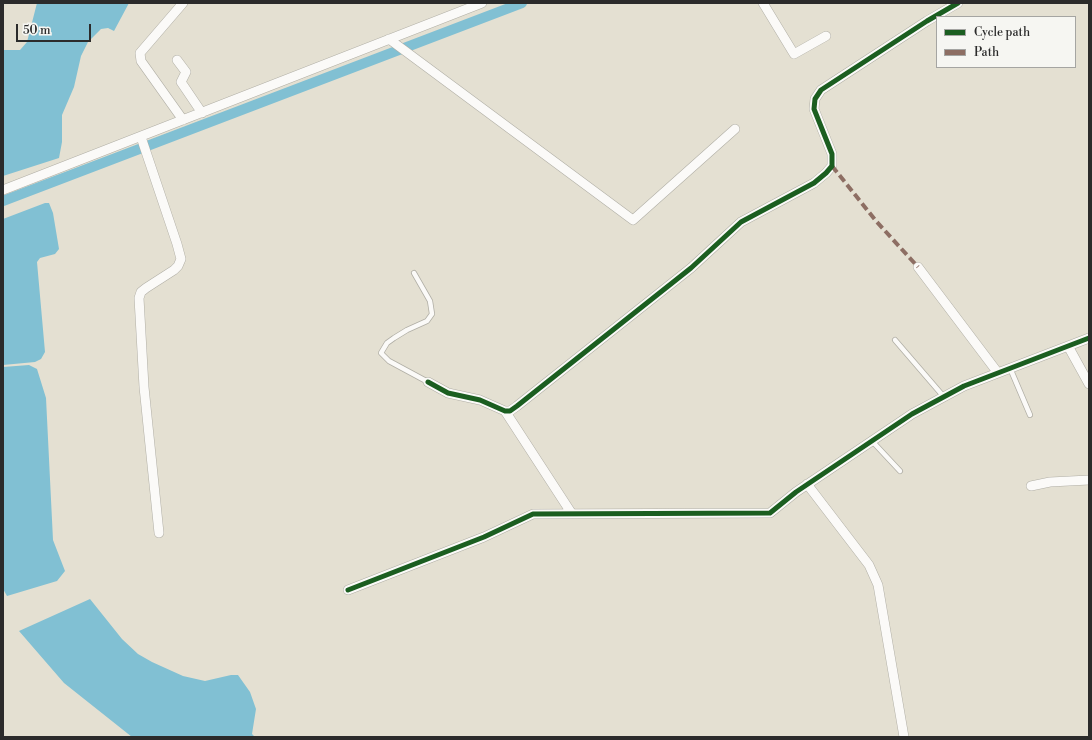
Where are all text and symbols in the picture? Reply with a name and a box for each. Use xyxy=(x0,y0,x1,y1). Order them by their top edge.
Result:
scale bar xyxy=(18,16,93,42)
legend xyxy=(936,16,1076,68)
text: 50 m xyxy=(23,23,51,38)
text: Cycle path xyxy=(974,25,1030,40)
text: Path xyxy=(974,45,999,60)

